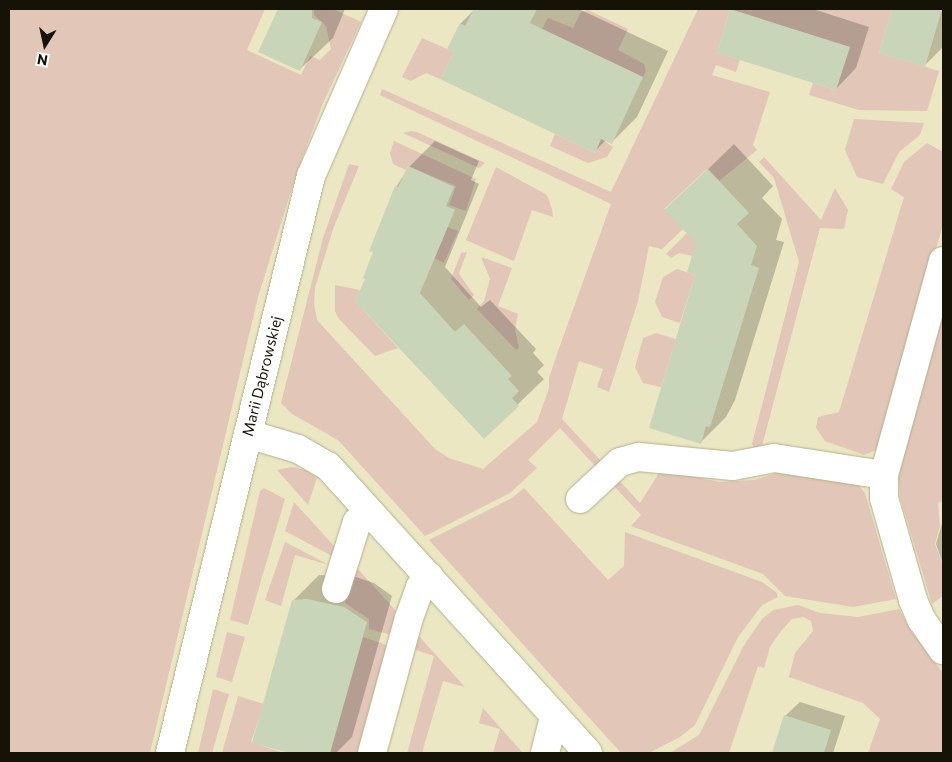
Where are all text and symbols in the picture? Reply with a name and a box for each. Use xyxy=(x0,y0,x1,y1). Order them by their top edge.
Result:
north arrow xyxy=(20,20,70,70)
text: N xyxy=(36,51,49,70)
street label: Marii Dąbrowskiej xyxy=(238,314,286,438)

